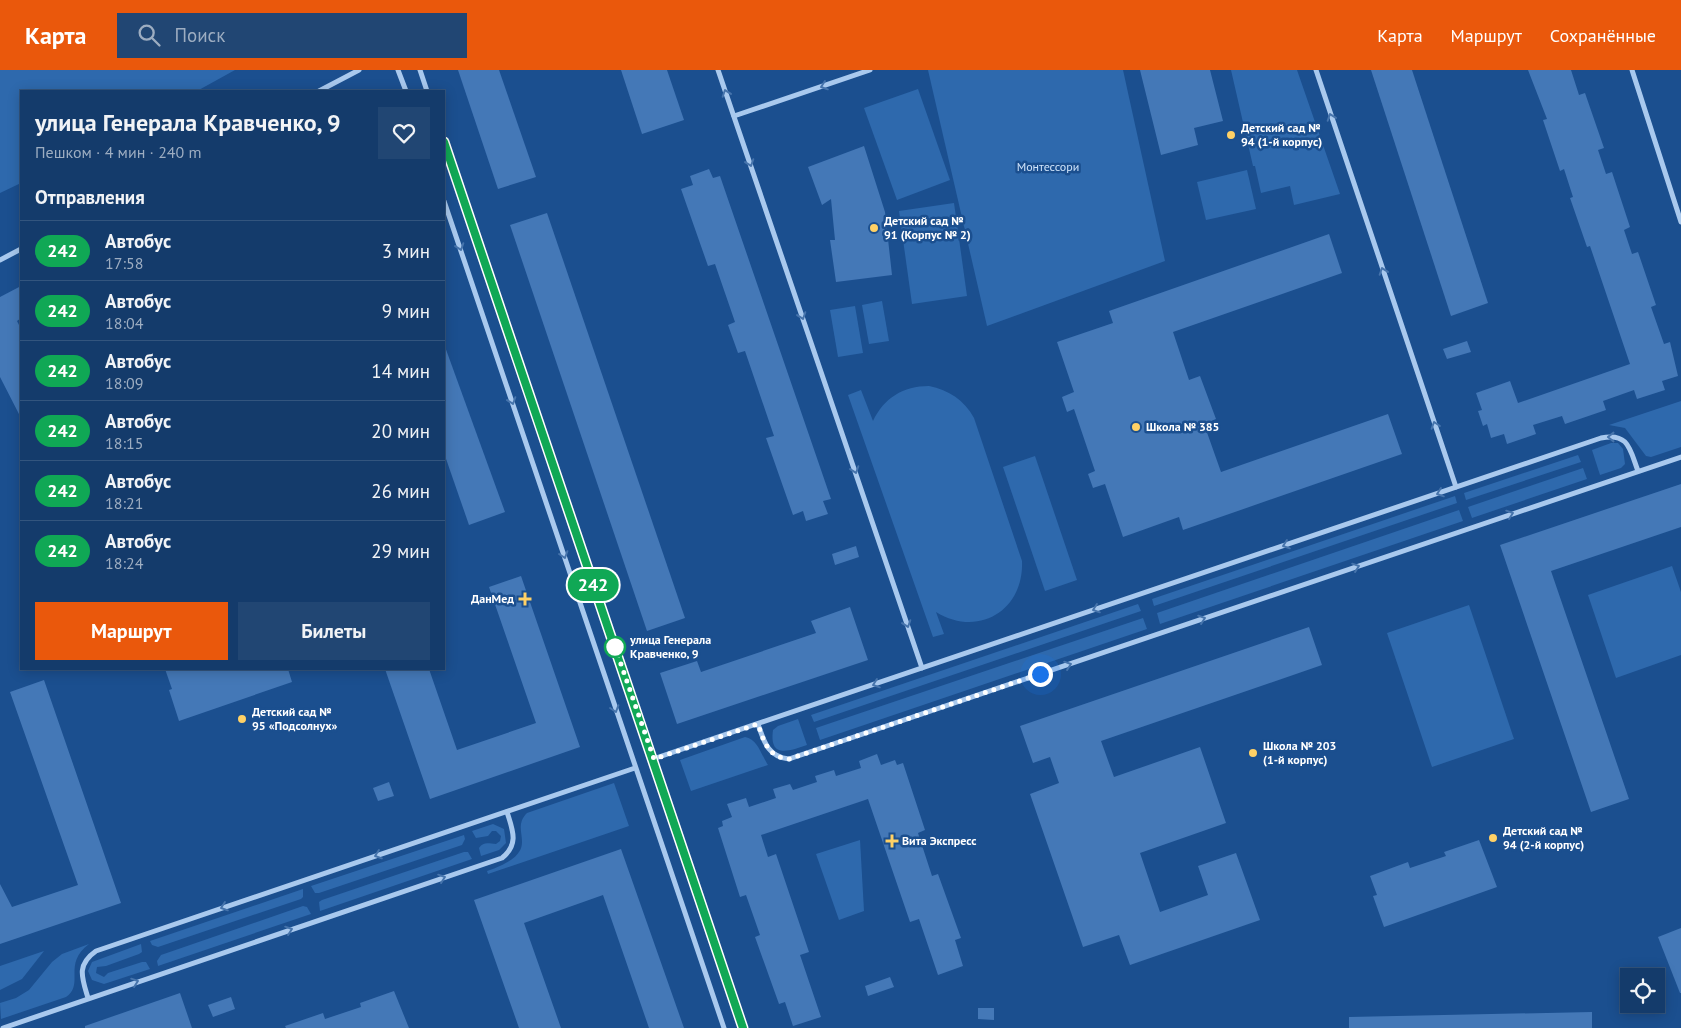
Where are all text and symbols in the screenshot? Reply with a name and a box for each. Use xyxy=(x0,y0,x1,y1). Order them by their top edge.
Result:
search box xyxy=(117,13,467,58)
text: Карта xyxy=(25,20,87,51)
icon: search xyxy=(135,21,163,49)
text: Поиск xyxy=(175,23,225,47)
text: Карта xyxy=(1377,24,1423,47)
text: Маршрут xyxy=(1451,24,1522,47)
text: Сохранённые xyxy=(1550,24,1656,47)
one-way arrow xyxy=(820,80,829,90)
one-way arrow xyxy=(722,90,732,98)
text: улица Генерала Кравченко, 9 xyxy=(35,107,341,138)
button: heart xyxy=(378,107,430,159)
one-way arrow xyxy=(1327,113,1337,121)
place label: Детский сад № 94 (1-й корпус) xyxy=(1241,120,1322,149)
marker: Детский сад № 94 (1-й корпус) xyxy=(1225,129,1237,141)
text: Пешком · 4 мин · 240 m xyxy=(35,142,202,162)
one-way arrow xyxy=(744,158,754,166)
park label: Монтессори xyxy=(1017,159,1079,174)
text: Отправления xyxy=(35,185,145,209)
place label: Детский сад № 91 (Корпус № 2) xyxy=(884,213,971,242)
marker: Детский сад № 91 (Корпус № 2) xyxy=(868,222,880,234)
text: Автобус xyxy=(105,229,171,253)
text: 242 xyxy=(47,239,78,262)
text: 3 мин xyxy=(382,239,430,263)
one-way arrow xyxy=(454,243,464,251)
text: 17:58 xyxy=(105,253,143,273)
one-way arrow xyxy=(1379,267,1389,275)
text: Автобус xyxy=(105,289,171,313)
text: 242 xyxy=(47,299,78,322)
text: 9 мин xyxy=(382,299,430,323)
one-way arrow xyxy=(797,312,807,320)
text: 18:04 xyxy=(105,313,143,333)
text: Автобус xyxy=(105,349,171,373)
text: 242 xyxy=(47,359,78,382)
text: 14 мин xyxy=(371,359,430,383)
text: 18:09 xyxy=(105,373,143,393)
one-way arrow xyxy=(507,396,517,405)
text: Автобус xyxy=(105,409,171,433)
text: 242 xyxy=(47,419,78,442)
text: 20 мин xyxy=(371,419,430,443)
place label: Школа № 385 xyxy=(1146,419,1219,434)
marker: Школа № 385 xyxy=(1130,421,1142,433)
one-way arrow xyxy=(1431,421,1441,429)
one-way arrow xyxy=(1606,432,1614,442)
text: 18:15 xyxy=(105,433,143,453)
one-way arrow xyxy=(849,465,859,474)
text: Автобус xyxy=(105,469,171,493)
text: 242 xyxy=(47,479,78,502)
text: 26 мин xyxy=(371,479,430,503)
one-way arrow xyxy=(1436,487,1445,497)
text: 18:21 xyxy=(105,493,143,513)
one-way arrow xyxy=(1505,510,1514,520)
text: Автобус xyxy=(105,529,171,553)
text: 242 xyxy=(47,539,78,562)
text: 29 мин xyxy=(371,539,430,563)
one-way arrow xyxy=(1282,539,1291,549)
one-way arrow xyxy=(559,550,569,559)
text: 18:24 xyxy=(105,553,143,573)
one-way arrow xyxy=(1352,562,1360,572)
line badge: 242 xyxy=(564,569,622,601)
text: 242 xyxy=(578,573,608,596)
place label: ДанМед xyxy=(471,591,514,606)
marker: ДанМед xyxy=(518,592,532,606)
button: Маршрут xyxy=(35,602,228,660)
button: Билеты xyxy=(238,602,430,660)
one-way arrow xyxy=(1092,603,1101,613)
one-way arrow xyxy=(1198,615,1206,625)
one-way arrow xyxy=(901,619,911,628)
place label: улица Генерала Кравченко, 9 xyxy=(629,632,711,661)
marker: улица Генерала Кравченко, 9 xyxy=(604,636,626,658)
one-way arrow xyxy=(1063,660,1071,670)
your location xyxy=(1028,662,1053,687)
one-way arrow xyxy=(872,678,880,688)
place label: Детский сад № 95 «Подсолнух» xyxy=(252,704,338,733)
one-way arrow xyxy=(610,705,620,713)
marker: Детский сад № 95 «Подсолнух» xyxy=(236,713,248,725)
place label: Школа № 203 (1-й корпус) xyxy=(1263,738,1336,767)
marker: Школа № 203 (1-й корпус) xyxy=(1247,747,1259,759)
place label: Детский сад № 94 (2-й корпус) xyxy=(1503,823,1584,852)
marker: Детский сад № 94 (2-й корпус) xyxy=(1487,832,1499,844)
place label: Вита Экспресс xyxy=(902,833,977,848)
marker: Вита Экспресс xyxy=(886,835,898,847)
one-way arrow xyxy=(375,849,383,859)
one-way arrow xyxy=(438,874,446,884)
one-way arrow xyxy=(221,902,229,912)
one-way arrow xyxy=(284,926,292,936)
map controls xyxy=(1620,968,1665,1013)
button: locate xyxy=(1620,968,1665,1013)
one-way arrow xyxy=(130,978,138,988)

